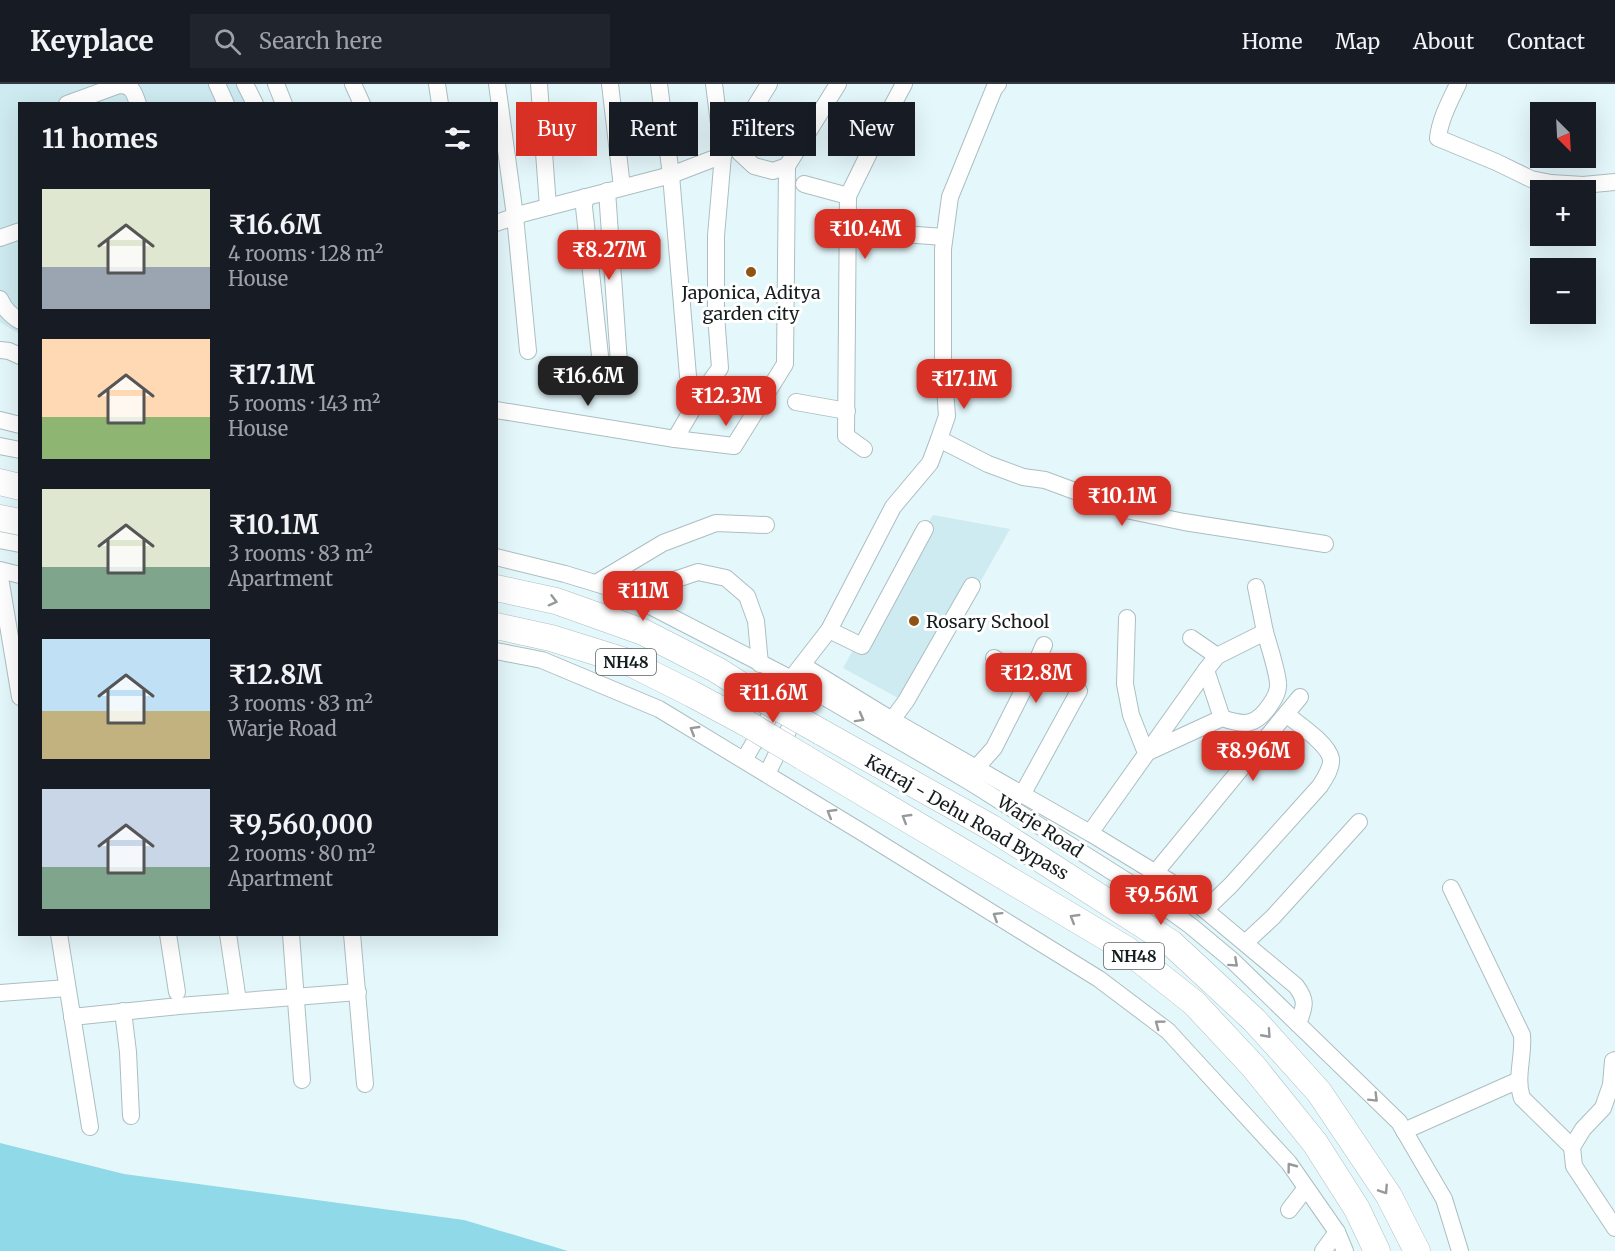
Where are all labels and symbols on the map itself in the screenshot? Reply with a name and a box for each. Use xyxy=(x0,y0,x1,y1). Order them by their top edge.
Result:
north arrow xyxy=(1530,102,1596,168)
pin: ₹10.4M xyxy=(816,209,914,260)
pin: ₹8.27M xyxy=(560,230,658,281)
marker: Japonica, Aditya garden city xyxy=(744,265,758,279)
place label: Japonica, Aditya garden city xyxy=(680,281,821,325)
pin: ₹16.6M xyxy=(539,356,637,407)
pin: ₹17.1M xyxy=(915,359,1013,410)
pin: ₹12.3M xyxy=(677,376,775,427)
pin: ₹10.1M xyxy=(1073,476,1171,527)
pin: ₹11M xyxy=(607,571,679,622)
one-way arrow xyxy=(547,594,558,606)
place label: Rosary School xyxy=(926,610,1050,633)
marker: Rosary School xyxy=(907,614,921,628)
road number: NH48 xyxy=(596,649,656,675)
pin: ₹12.8M xyxy=(987,653,1085,704)
pin: ₹11.6M xyxy=(724,673,822,724)
one-way arrow xyxy=(854,711,864,723)
one-way arrow xyxy=(690,726,700,737)
pin: ₹8.96M xyxy=(1204,731,1302,782)
street label: Katraj - Dehu Road Bypass xyxy=(861,749,1073,885)
street label: Warje Road xyxy=(992,789,1087,862)
one-way arrow xyxy=(827,809,837,821)
one-way arrow xyxy=(902,814,912,826)
pin: ₹9.56M xyxy=(1112,875,1210,926)
one-way arrow xyxy=(993,911,1003,923)
one-way arrow xyxy=(1070,914,1080,925)
road number: NH48 xyxy=(1104,943,1164,969)
one-way arrow xyxy=(1227,956,1237,967)
one-way arrow xyxy=(1154,1020,1165,1031)
one-way arrow xyxy=(1260,1028,1271,1038)
one-way arrow xyxy=(1367,1090,1378,1101)
one-way arrow xyxy=(1287,1162,1298,1173)
one-way arrow xyxy=(1377,1183,1388,1194)

